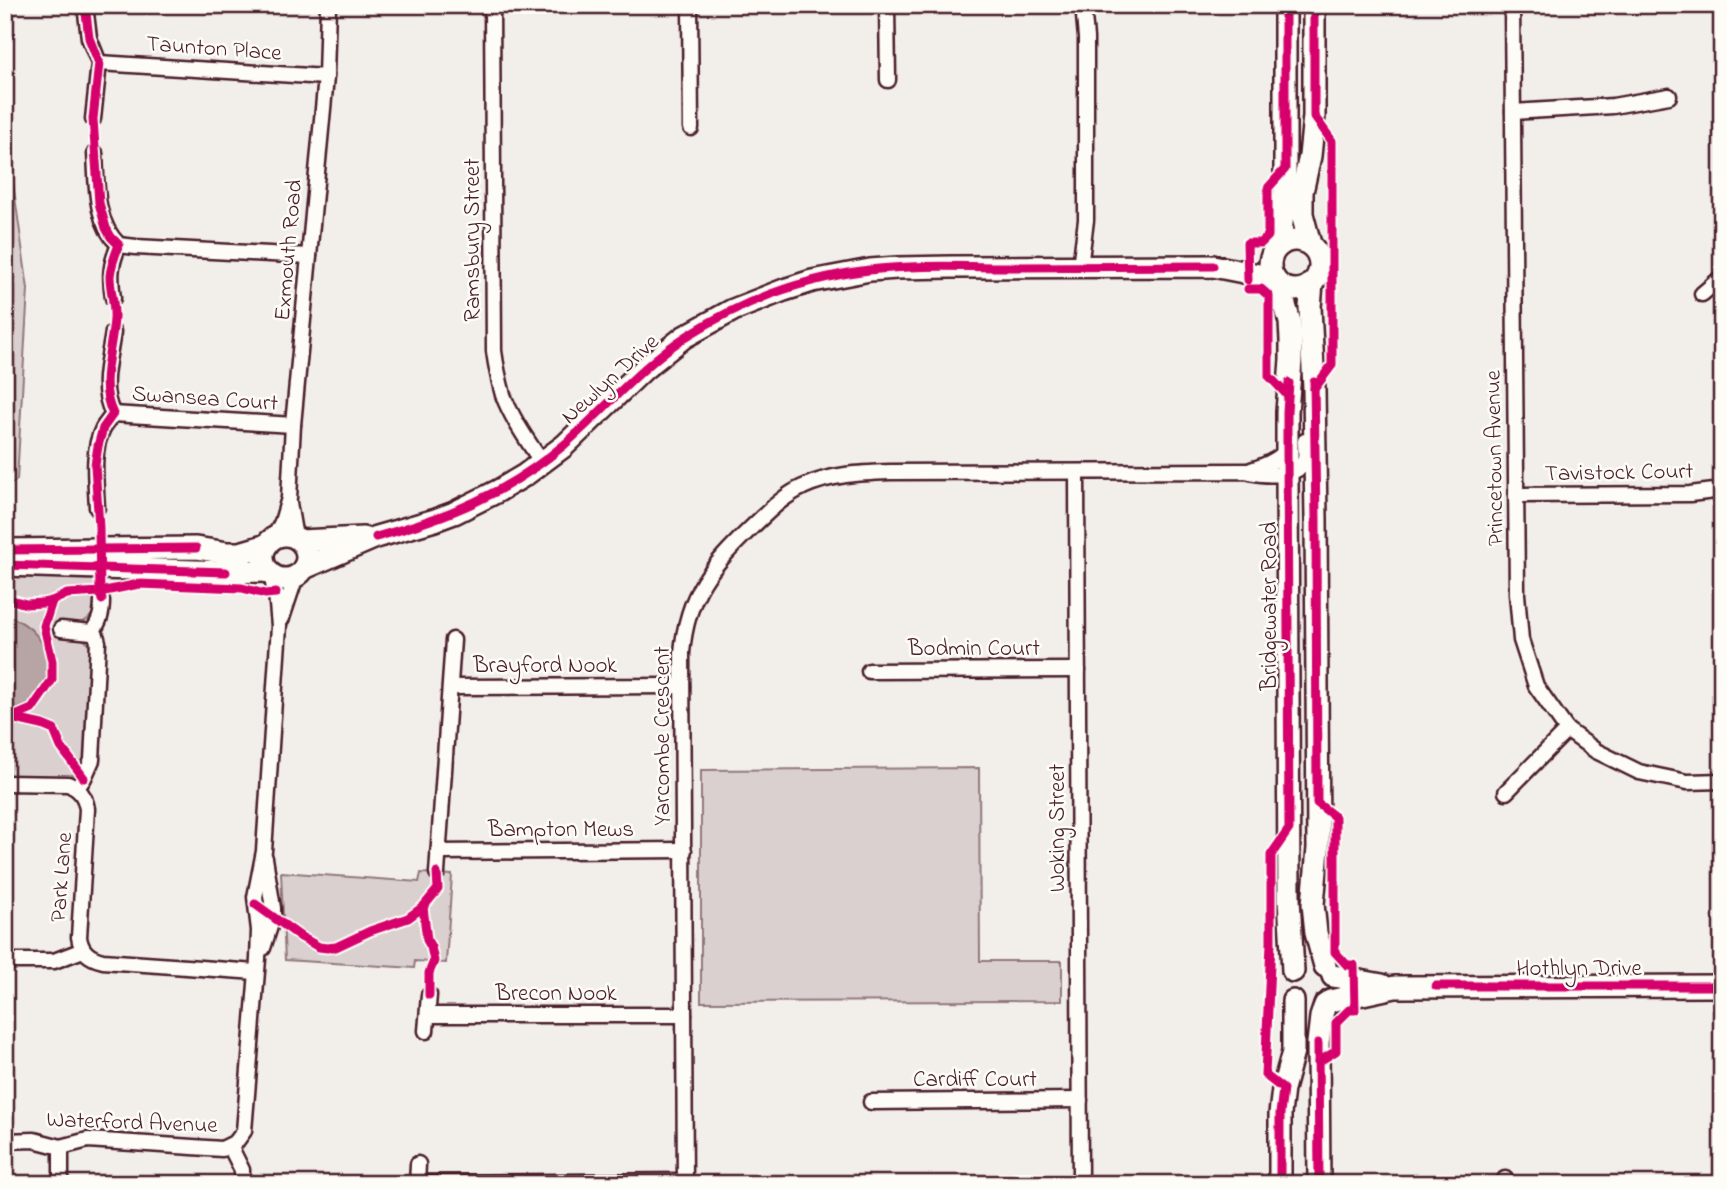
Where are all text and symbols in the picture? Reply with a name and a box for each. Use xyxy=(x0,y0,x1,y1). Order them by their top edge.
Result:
street label: Taunton Place xyxy=(145,28,283,71)
street label: Ramsbury Street xyxy=(457,158,492,322)
street label: Exmouth Road xyxy=(267,178,312,322)
street label: Newlyn Drive xyxy=(554,326,669,435)
street label: Princetown Avenue xyxy=(1477,369,1514,546)
street label: Swansea Court xyxy=(131,378,279,421)
street label: Tavistock Court xyxy=(1544,456,1694,491)
street label: Bridgewater Road xyxy=(1254,522,1288,691)
street label: Bodmin Court xyxy=(907,633,1040,666)
street label: Yarcombe Crescent xyxy=(647,646,680,826)
street label: Brayford Nook xyxy=(472,650,618,685)
street label: Woking Street xyxy=(1042,763,1076,892)
street label: Bampton Mews xyxy=(487,814,634,847)
street label: Park Lane xyxy=(43,830,82,923)
street label: Hothlyn Drive xyxy=(1516,953,1643,988)
street label: Brecon Nook xyxy=(494,978,617,1011)
street label: Cardiff Court xyxy=(913,1064,1037,1097)
street label: Waterford Avenue xyxy=(46,1104,219,1143)

